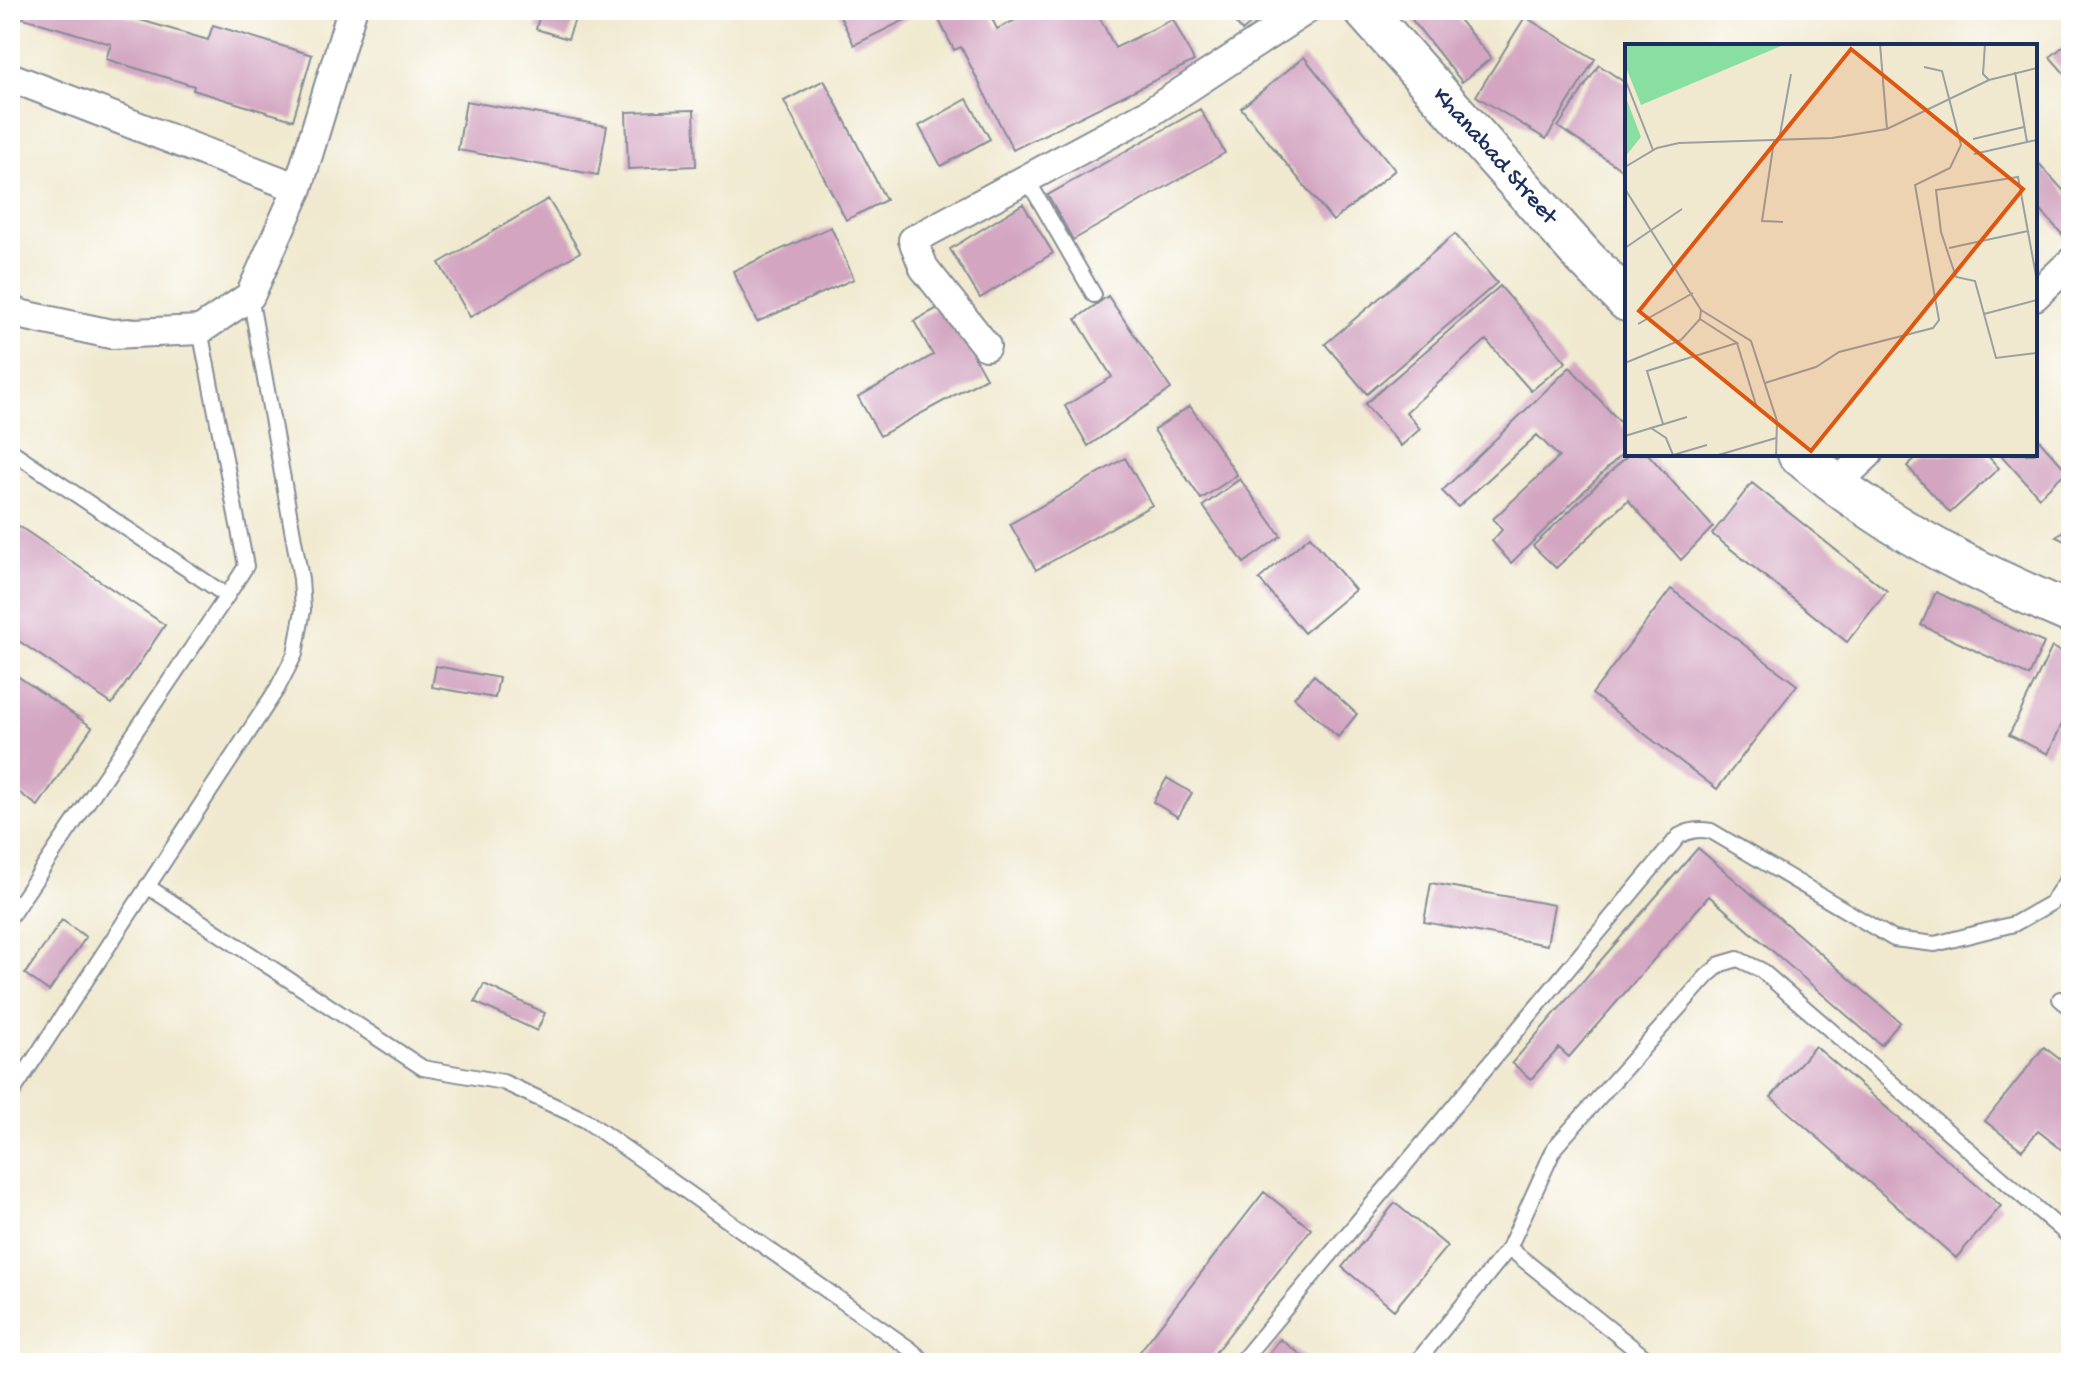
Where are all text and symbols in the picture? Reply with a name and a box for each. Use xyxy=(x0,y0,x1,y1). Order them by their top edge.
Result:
inset map xyxy=(1625,44,2037,456)
street label: Khanabad Street xyxy=(1426,82,1564,233)

